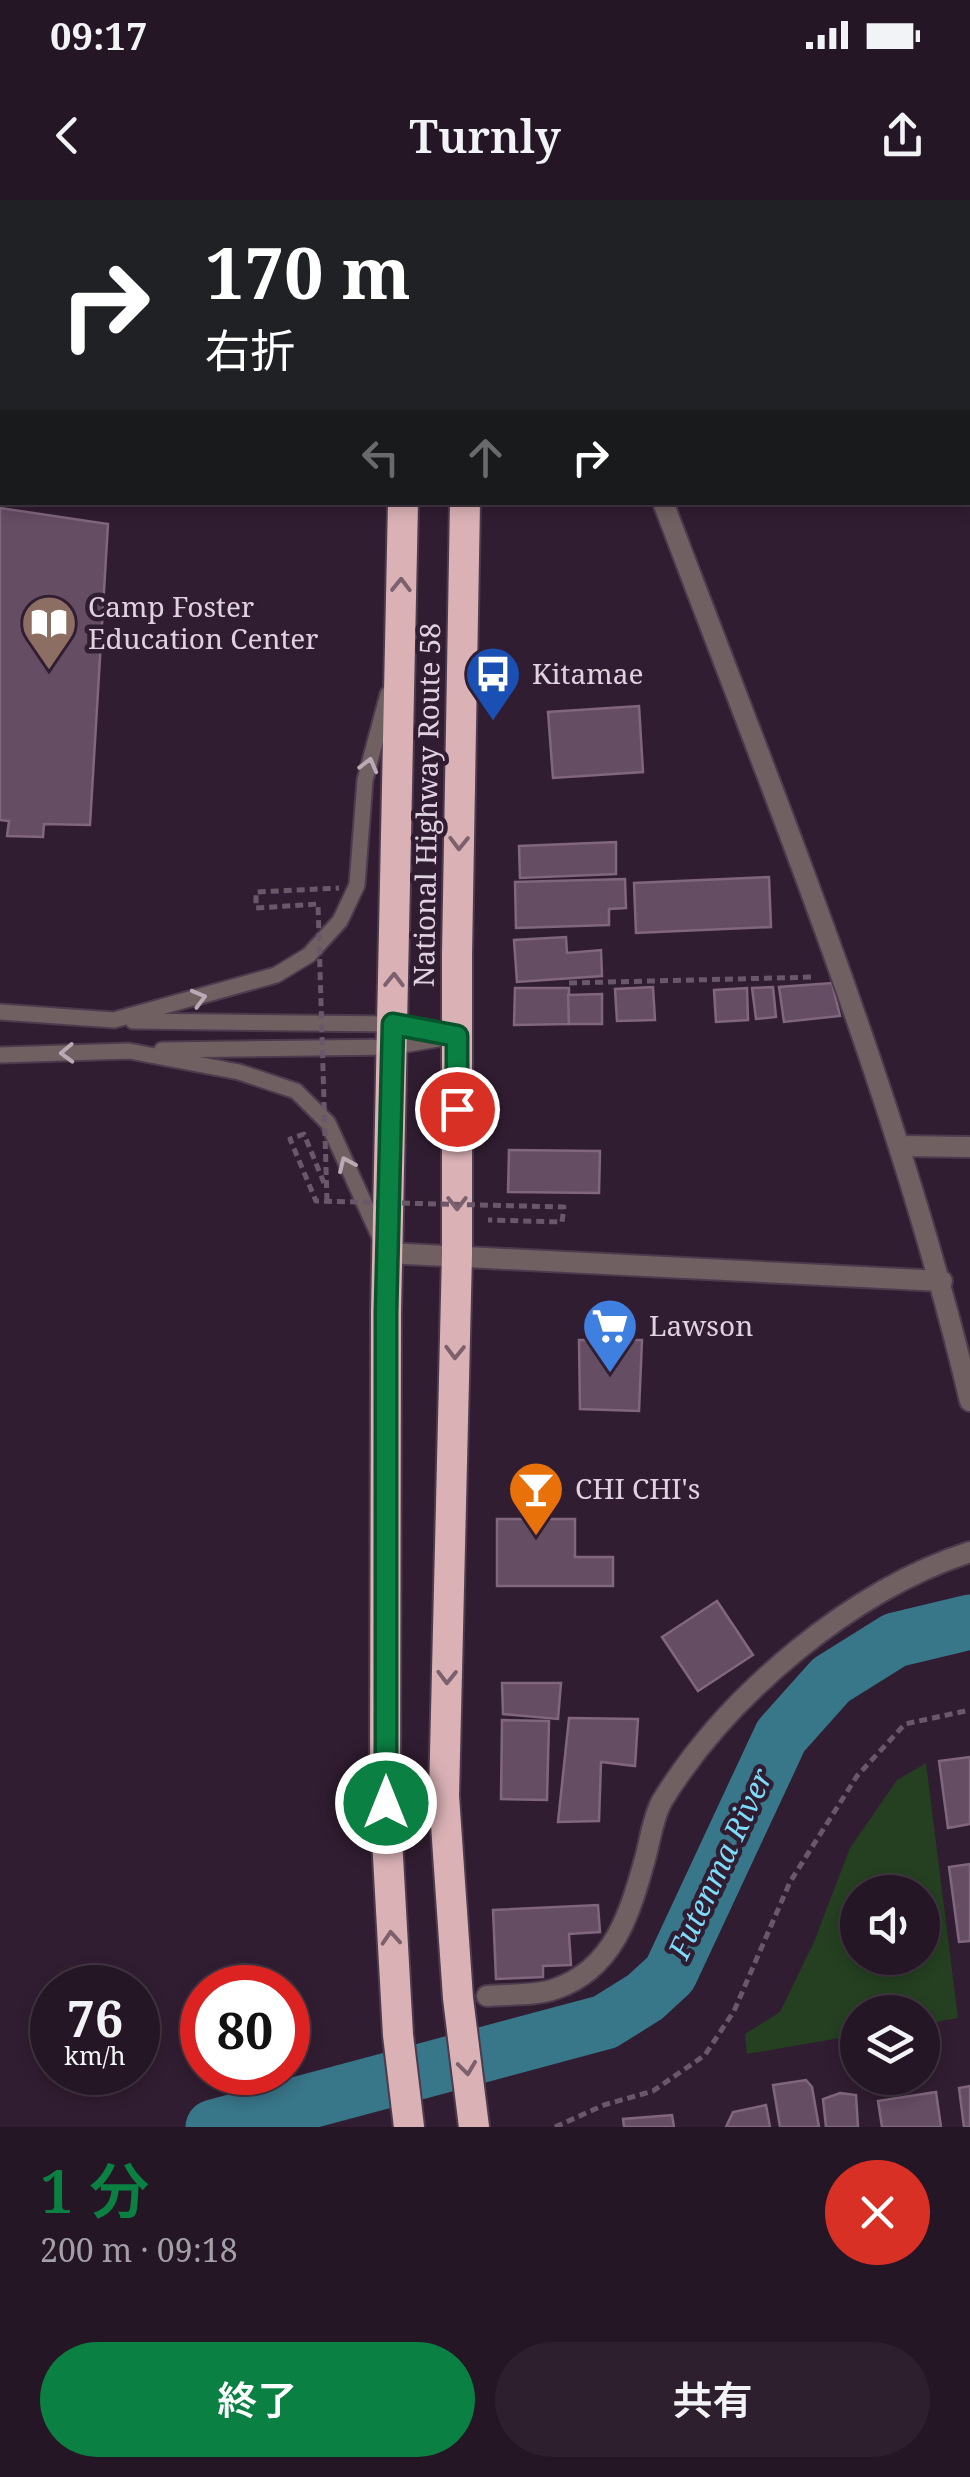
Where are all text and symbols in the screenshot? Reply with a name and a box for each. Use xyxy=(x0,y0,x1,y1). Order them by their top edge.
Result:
text: 09:17 xyxy=(50,9,147,61)
text: Turnly xyxy=(409,105,561,166)
icon: back xyxy=(40,108,95,163)
icon: share xyxy=(875,108,930,163)
text: 170 m xyxy=(205,224,411,320)
icon: right xyxy=(40,240,170,370)
text: 右折 xyxy=(205,319,295,380)
icon: left xyxy=(353,430,408,485)
icon: ahead xyxy=(458,430,513,485)
icon: right xyxy=(563,430,618,485)
one-way arrow xyxy=(390,577,411,593)
place label: Camp Foster Education Center xyxy=(88,587,319,657)
library icon: Camp Foster Education Center xyxy=(19,593,79,672)
street label: National Highway Route 58 xyxy=(404,623,448,987)
bus stop icon: Kitamae xyxy=(463,644,523,723)
place label: Kitamae xyxy=(532,654,643,692)
one-way arrow xyxy=(358,757,379,774)
one-way arrow xyxy=(448,836,469,852)
one-way arrow xyxy=(383,972,404,988)
one-way arrow xyxy=(190,988,207,1009)
one-way arrow xyxy=(58,1042,74,1063)
pin xyxy=(415,1067,500,1152)
icon: arrive xyxy=(430,1082,485,1137)
one-way arrow xyxy=(338,1157,358,1175)
one-way arrow xyxy=(446,1196,468,1212)
supermarket icon: Lawson xyxy=(580,1296,640,1375)
place label: Lawson xyxy=(649,1306,753,1344)
one-way arrow xyxy=(444,1344,465,1360)
bar icon: CHI CHI's xyxy=(506,1459,566,1538)
place label: CHI CHI's xyxy=(575,1469,700,1507)
one-way arrow xyxy=(436,1669,457,1685)
position arrow xyxy=(334,1751,438,1855)
water label: Futenma River xyxy=(657,1761,782,1966)
map controls xyxy=(840,1875,940,2095)
button: sound xyxy=(840,1875,940,1975)
one-way arrow xyxy=(381,1930,403,1946)
speed limit sign: 80 xyxy=(180,1965,310,2095)
text: 76 xyxy=(67,1984,123,2052)
button: layers xyxy=(840,1995,940,2095)
text: km/h xyxy=(64,2038,126,2072)
one-way arrow xyxy=(456,2060,477,2076)
text: 1 分 xyxy=(40,2149,149,2231)
button: close xyxy=(825,2160,930,2265)
text: 200 m · 09:18 xyxy=(40,2228,238,2271)
button: 終了 xyxy=(40,2342,475,2457)
button: 共有 xyxy=(495,2342,930,2457)

